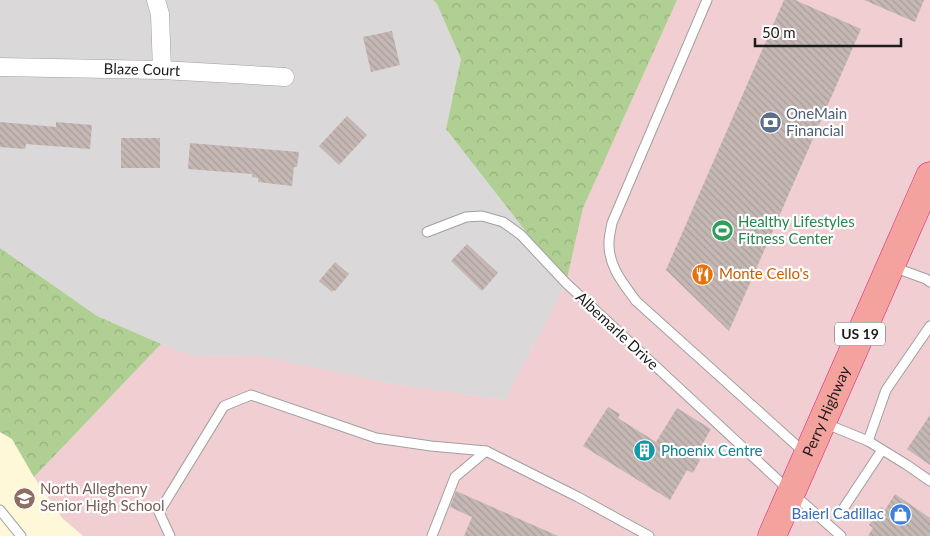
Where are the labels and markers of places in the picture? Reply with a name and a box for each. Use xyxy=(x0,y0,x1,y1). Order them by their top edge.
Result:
place label: OneMain Financial xyxy=(786,104,847,139)
bank icon: OneMain Financial xyxy=(758,111,782,135)
place label: Healthy Lifestyles Fitness Center xyxy=(738,212,855,247)
sports icon: Healthy Lifestyles Fitness Center xyxy=(710,219,734,243)
restaurant icon: Monte Cello's xyxy=(691,262,715,286)
place label: Monte Cello's xyxy=(719,264,809,282)
building icon: Phoenix Centre xyxy=(633,439,657,463)
place label: Phoenix Centre xyxy=(661,441,763,459)
place label: North Allegheny Senior High School xyxy=(40,479,165,514)
school or university icon: North Allegheny Senior High School xyxy=(12,486,36,510)
shop icon: Baierl Cadillac xyxy=(888,502,912,526)
place label: Baierl Cadillac xyxy=(791,504,884,522)

